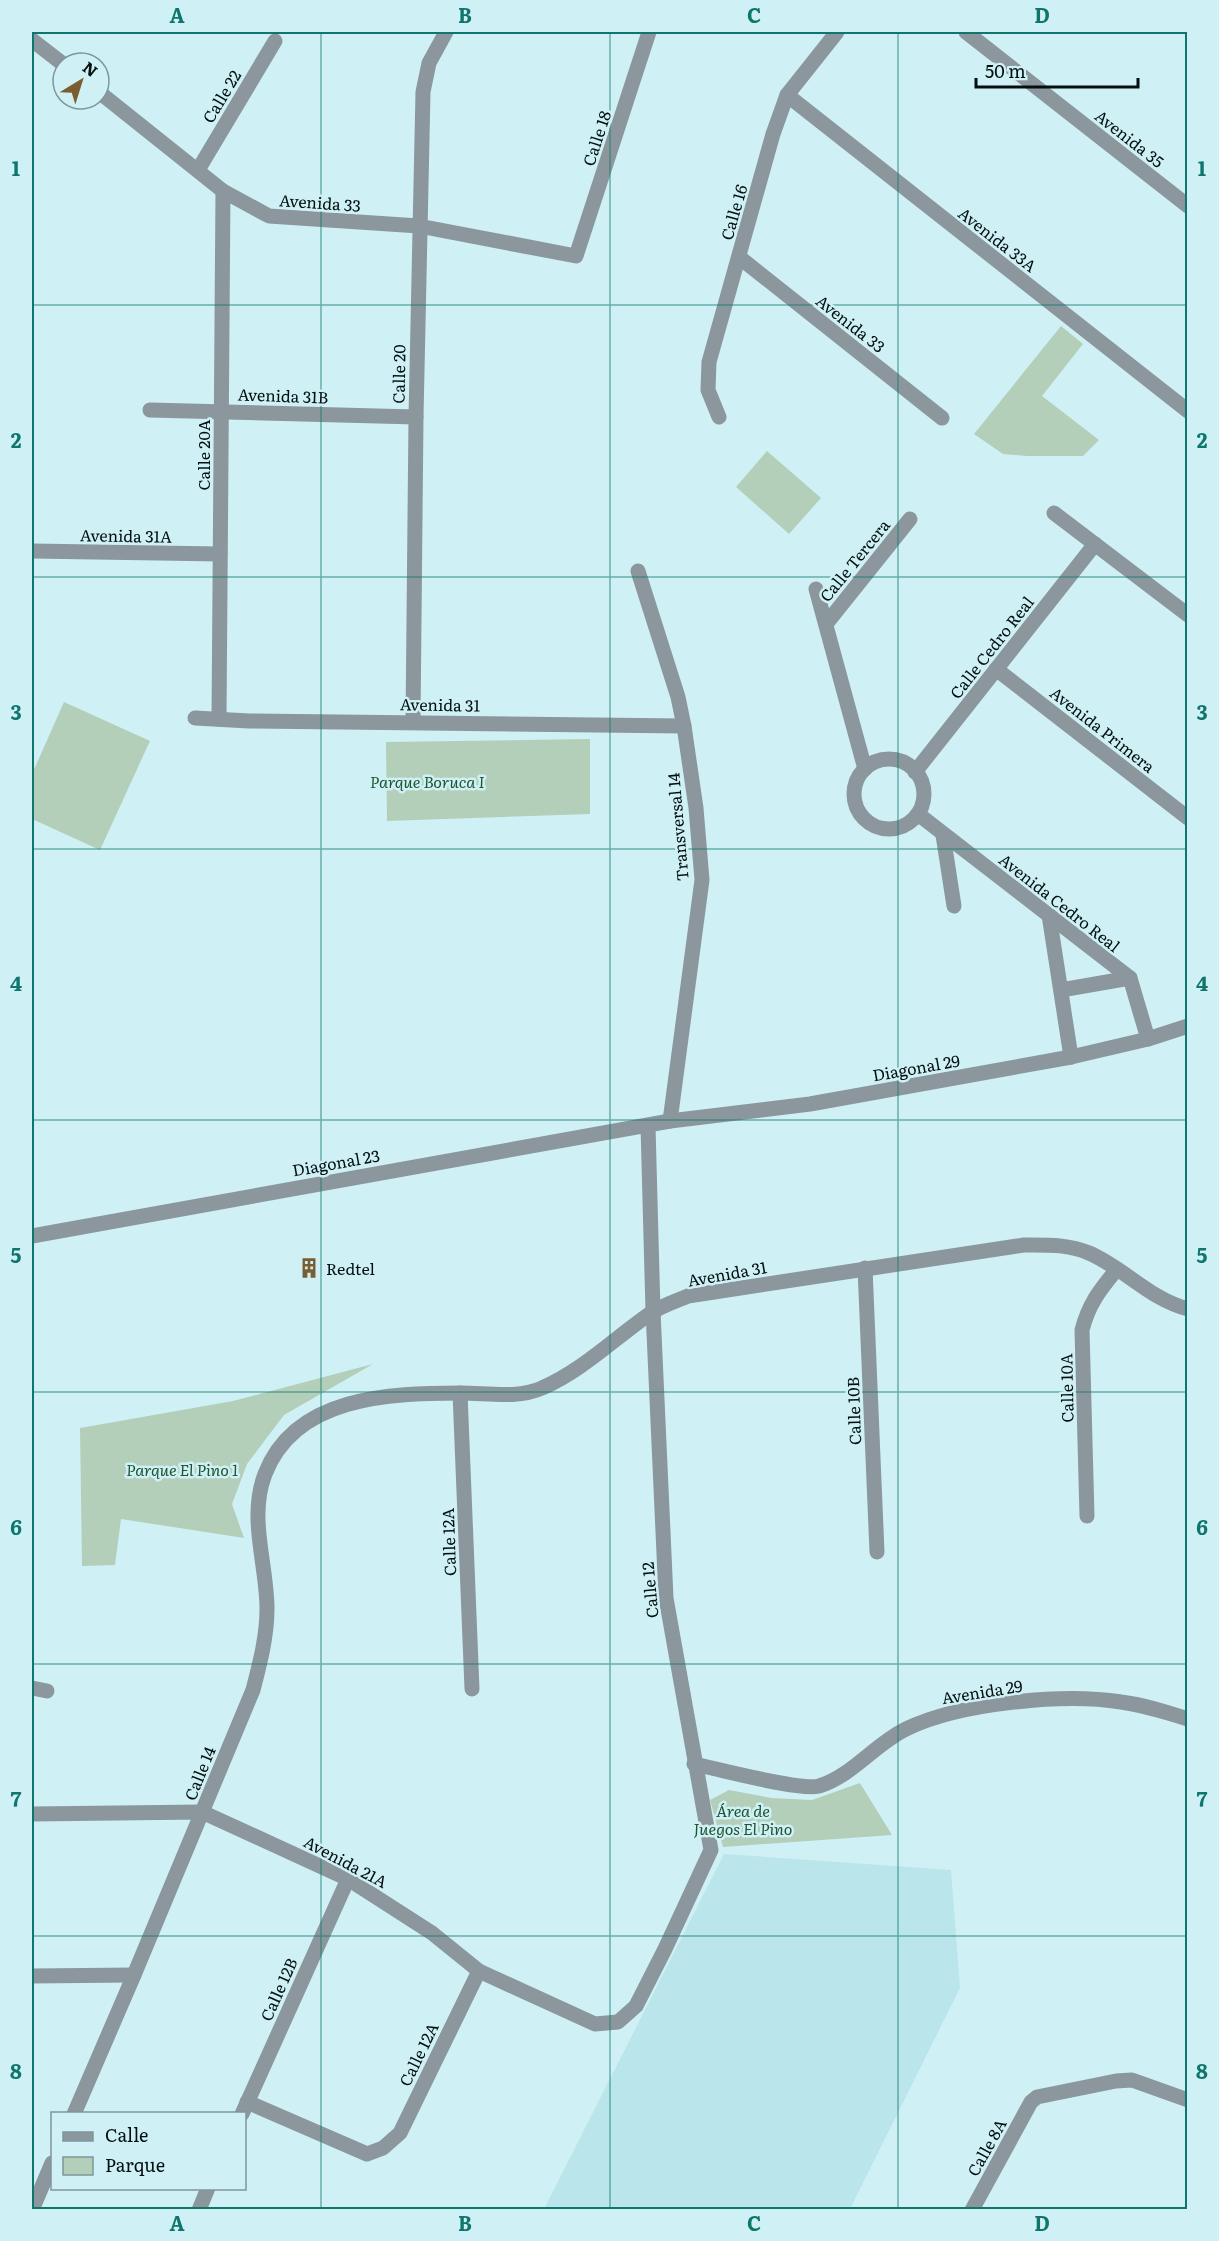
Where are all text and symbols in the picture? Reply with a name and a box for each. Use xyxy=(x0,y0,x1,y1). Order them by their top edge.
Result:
text: A xyxy=(169,0,185,29)
text: B xyxy=(458,0,472,29)
text: C xyxy=(747,0,761,29)
text: D xyxy=(1034,0,1050,29)
north arrow xyxy=(51,51,111,111)
scale bar xyxy=(976,51,1138,89)
text: N xyxy=(78,55,104,82)
text: 50 m xyxy=(985,57,1026,84)
street label: Calle 22 xyxy=(196,65,246,127)
street label: Avenida 35 xyxy=(1090,103,1170,173)
street label: Calle 18 xyxy=(576,107,616,169)
text: 1 xyxy=(12,152,20,182)
text: 1 xyxy=(1198,152,1206,182)
street label: Calle 16 xyxy=(714,181,752,243)
street label: Avenida 33 xyxy=(278,187,362,217)
street label: Avenida 33A xyxy=(954,201,1042,277)
street label: Avenida 33 xyxy=(811,288,891,358)
street label: Calle 20 xyxy=(385,344,411,404)
street label: Avenida 31B xyxy=(237,381,329,409)
street label: Calle 20A xyxy=(191,419,215,490)
text: 2 xyxy=(11,424,22,454)
text: 2 xyxy=(1197,424,1208,454)
street label: Calle Tercera xyxy=(813,513,895,606)
street label: Avenida 31A xyxy=(80,522,172,548)
street label: Calle Cedro Real xyxy=(943,591,1039,703)
street label: Avenida Primera xyxy=(1045,680,1161,778)
street label: Avenida 31 xyxy=(400,691,481,717)
text: 3 xyxy=(10,696,22,726)
text: 3 xyxy=(1196,696,1208,726)
park label: Parque Boruca I xyxy=(370,769,485,793)
street label: Transversal 14 xyxy=(660,772,694,882)
street label: Avenida Cedro Real xyxy=(994,847,1126,957)
text: 4 xyxy=(10,967,22,997)
text: 4 xyxy=(1196,967,1208,997)
street label: Diagonal 29 xyxy=(870,1048,962,1086)
street label: Diagonal 23 xyxy=(290,1142,382,1182)
text: 5 xyxy=(11,1239,22,1269)
text: 5 xyxy=(1197,1239,1208,1269)
street label: Avenida 31 xyxy=(685,1254,769,1292)
building icon: Redtel xyxy=(297,1256,321,1280)
place label: Redtel xyxy=(326,1256,375,1280)
street label: Calle 10A xyxy=(1053,1353,1079,1423)
street label: Calle 10B xyxy=(840,1377,866,1445)
park label: Parque El Pino 1 xyxy=(126,1457,238,1481)
street label: Calle 12A xyxy=(435,1507,461,1576)
text: 6 xyxy=(10,1511,22,1541)
text: 6 xyxy=(1196,1511,1208,1541)
street label: Calle 12 xyxy=(635,1561,663,1619)
street label: Avenida 29 xyxy=(940,1673,1024,1709)
street label: Calle 14 xyxy=(177,1742,221,1804)
text: 7 xyxy=(11,1783,22,1813)
text: 7 xyxy=(1197,1783,1208,1813)
park label: Área de Juegos El Pino xyxy=(694,1798,792,1840)
street label: Avenida 21A xyxy=(300,1829,392,1893)
street label: Calle 12B xyxy=(253,1954,303,2024)
street label: Calle 12A xyxy=(392,2018,444,2090)
text: 8 xyxy=(10,2055,22,2085)
text: 8 xyxy=(1196,2055,1208,2085)
legend xyxy=(51,2112,246,2190)
street label: Calle 8A xyxy=(960,2114,1012,2180)
text: Calle xyxy=(105,2121,148,2148)
text: Parque xyxy=(105,2151,165,2178)
text: A xyxy=(169,2207,185,2237)
text: B xyxy=(458,2207,472,2237)
text: C xyxy=(747,2207,761,2237)
text: D xyxy=(1034,2207,1050,2237)

